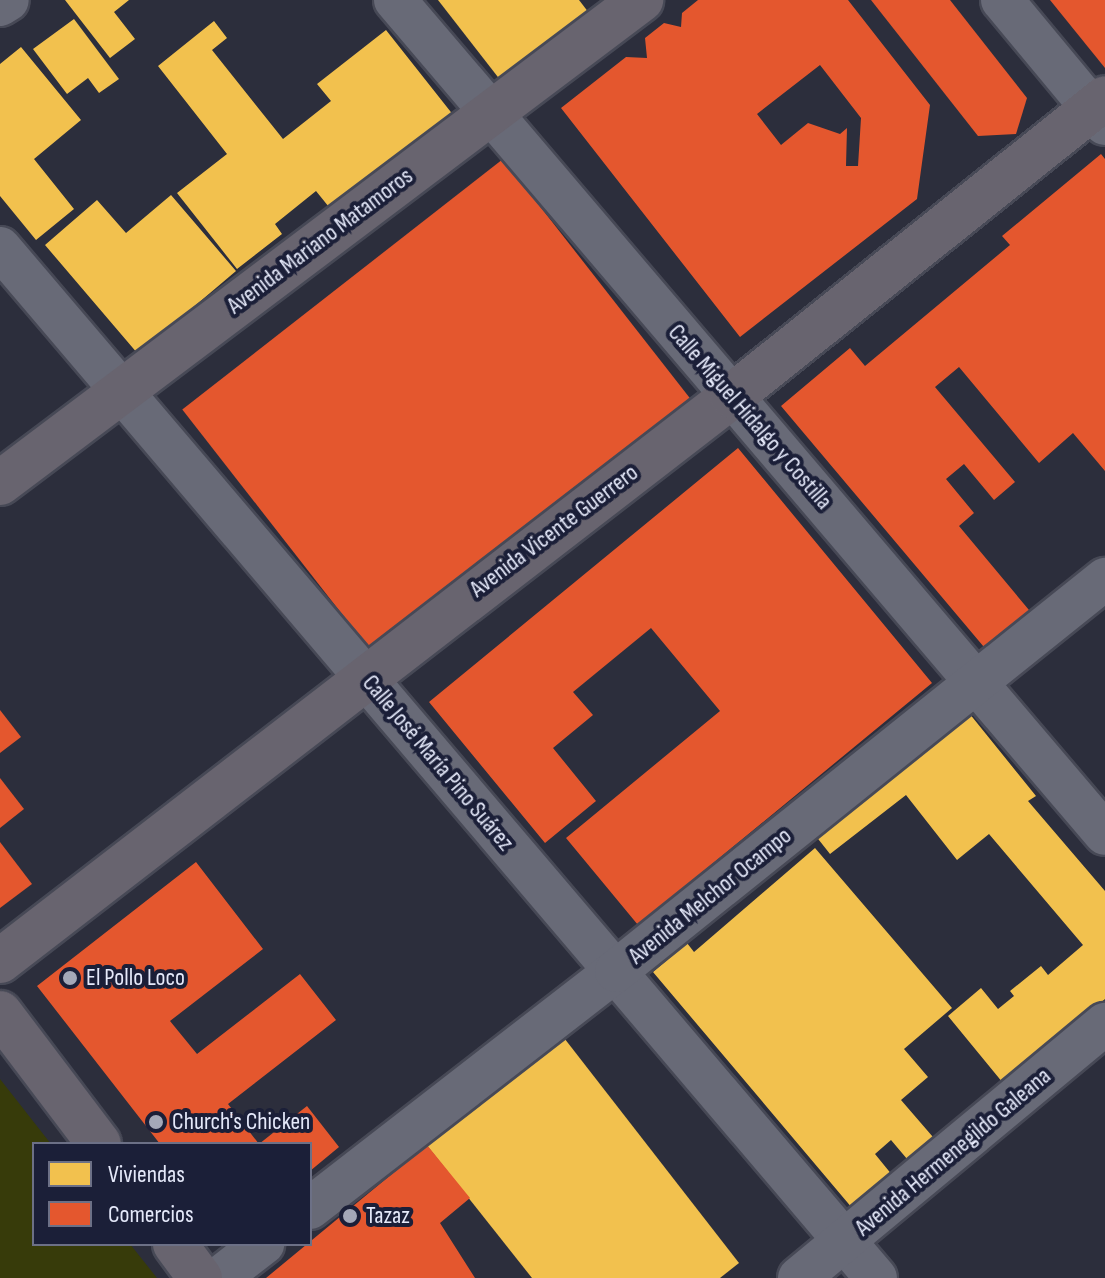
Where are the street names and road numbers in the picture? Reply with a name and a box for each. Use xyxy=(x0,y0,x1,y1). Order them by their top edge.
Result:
street label: Avenida Mariano Matamoros xyxy=(221,162,419,320)
street label: Calle Miguel Hidalgo y Costilla xyxy=(662,319,838,515)
street label: Avenida Vicente Guerrero xyxy=(464,458,644,604)
street label: Calle José María Pino Suárez xyxy=(356,669,520,857)
street label: Avenida Melchor Ocampo xyxy=(623,822,797,970)
street label: Avenida Hermenegildo Galeana xyxy=(849,1062,1057,1242)

